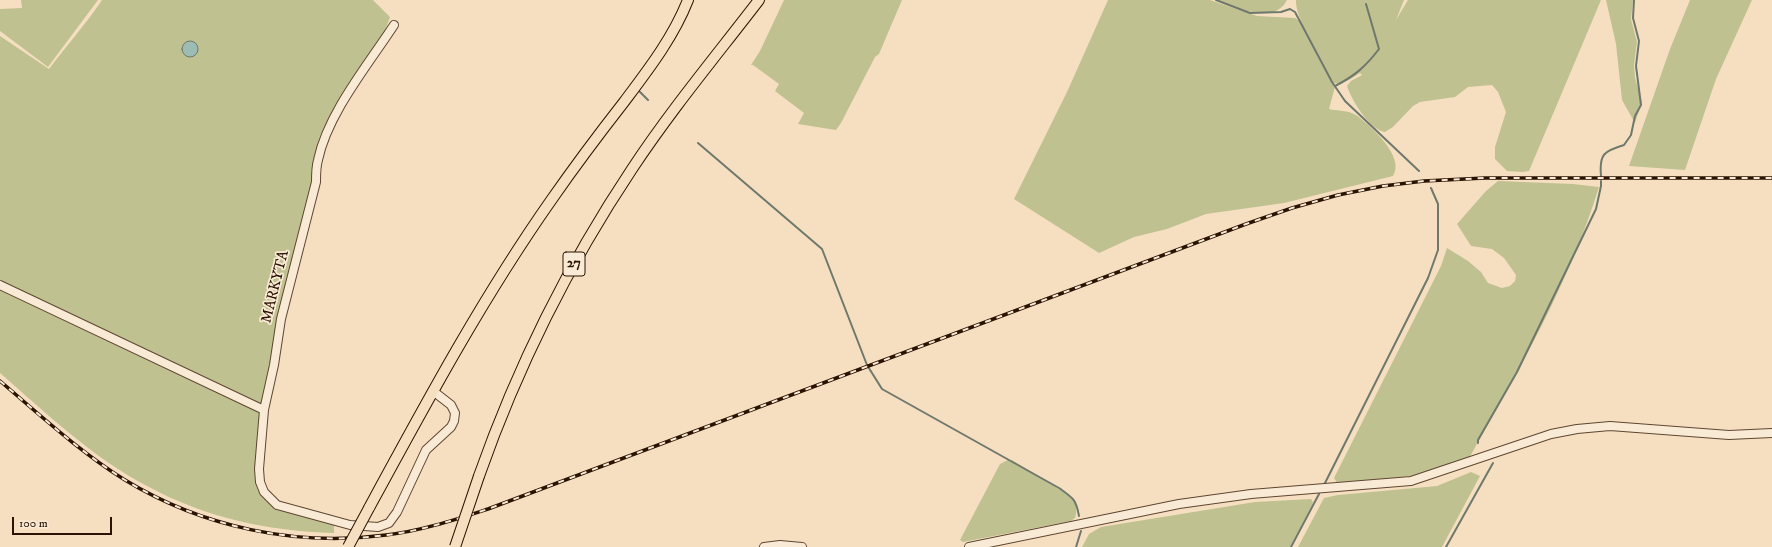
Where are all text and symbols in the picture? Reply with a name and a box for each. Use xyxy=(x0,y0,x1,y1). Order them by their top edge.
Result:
street label: MARKYTA xyxy=(258,249,294,325)
road number: 27 xyxy=(563,252,585,276)
scale bar xyxy=(14,509,114,535)
text: 100 m xyxy=(19,516,48,531)

